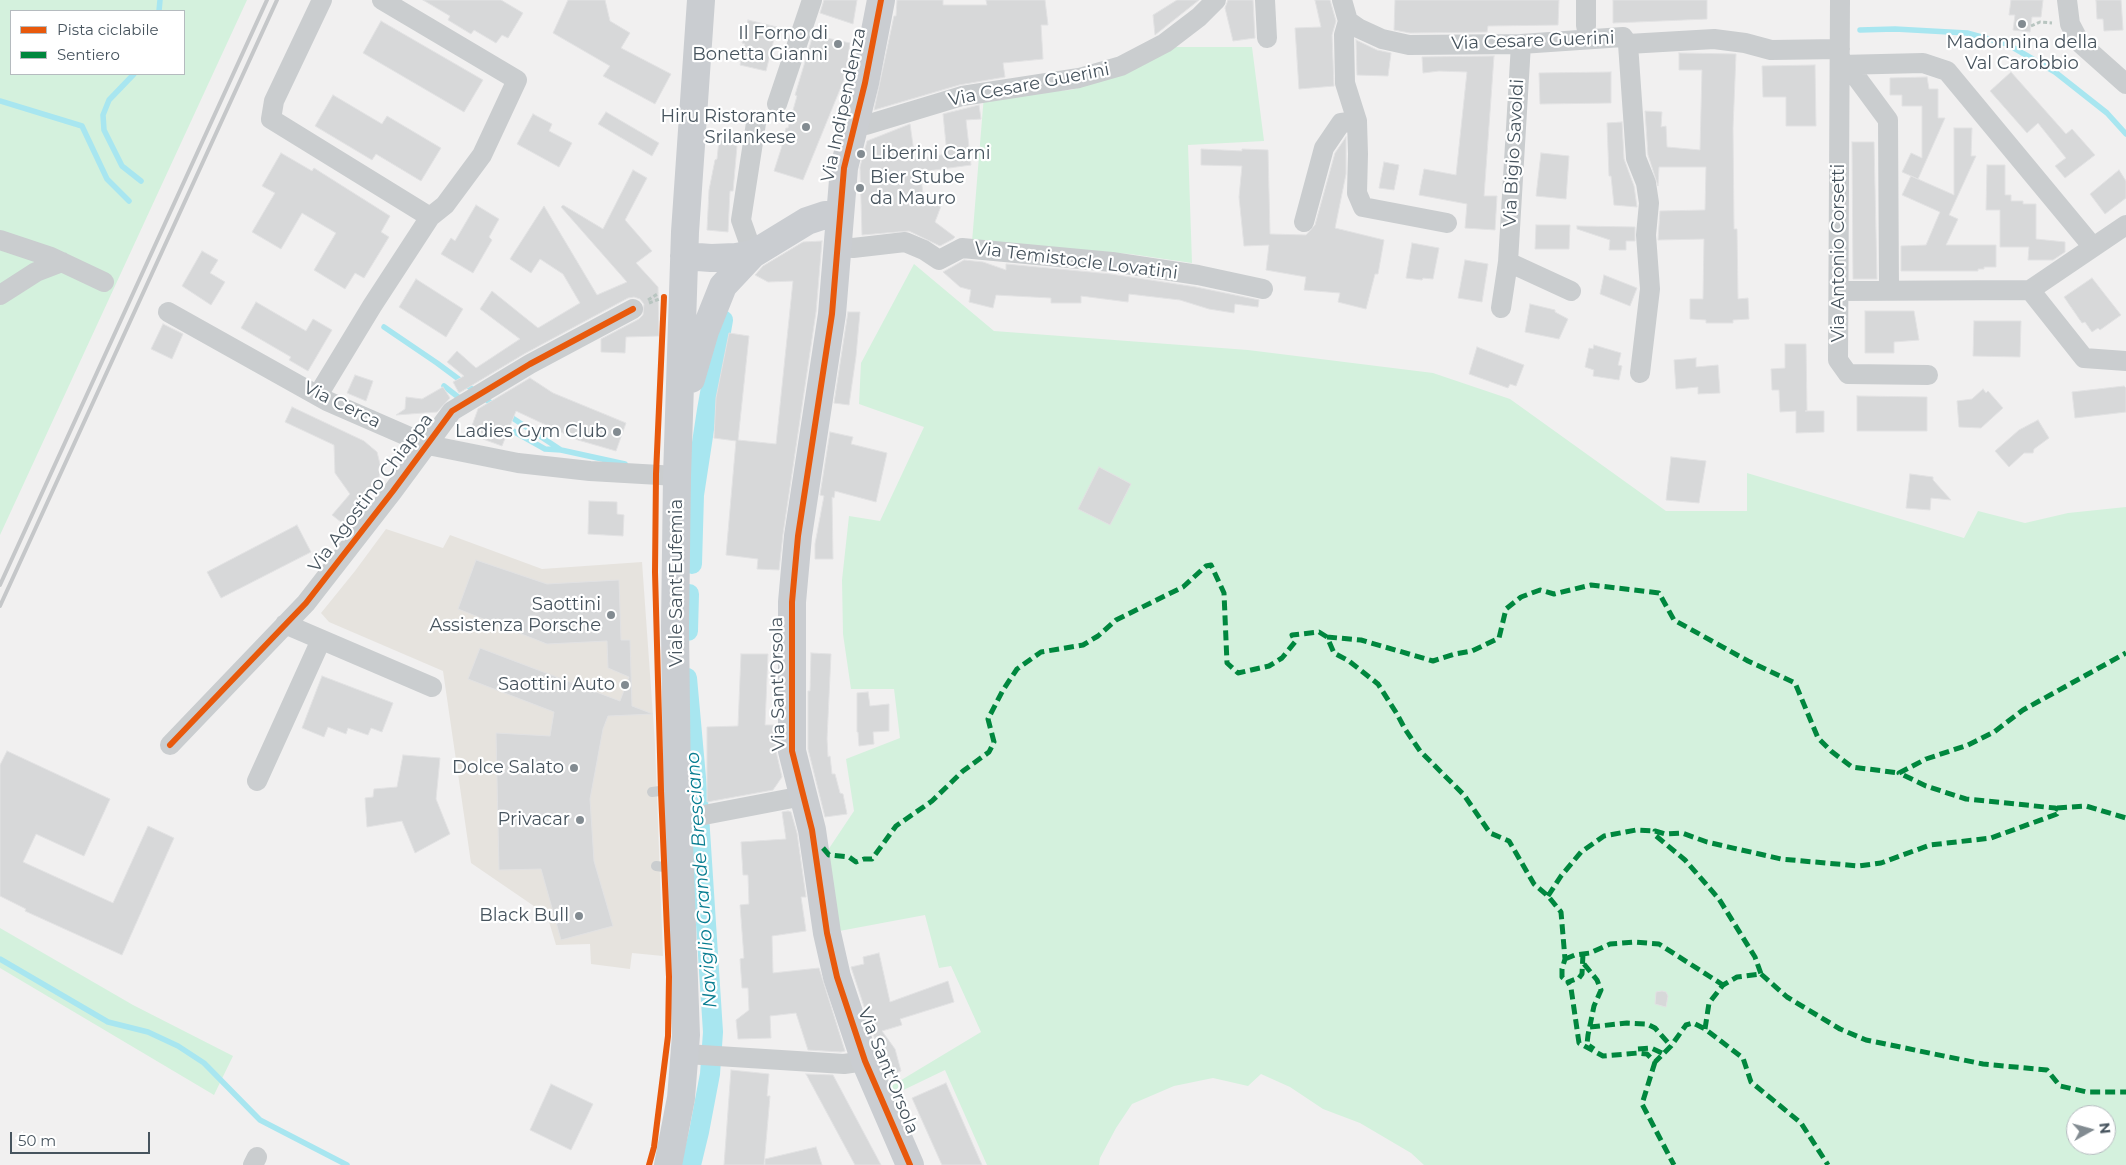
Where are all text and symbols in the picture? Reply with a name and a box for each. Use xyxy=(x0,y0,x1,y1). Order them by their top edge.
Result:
legend xyxy=(10,10,185,75)
marker: Madonnina della Val Carobbio xyxy=(2016,18,2028,30)
text: Pista ciclabile xyxy=(57,20,159,39)
place label: Il Forno di Bonetta Gianni xyxy=(692,23,828,66)
street label: Via Indipendenza xyxy=(817,26,871,184)
street label: Via Cesare Guerini xyxy=(1451,27,1615,55)
place label: Madonnina della Val Carobbio xyxy=(1946,32,2098,74)
marker: Il Forno di Bonetta Gianni xyxy=(832,38,844,50)
text: Sentiero xyxy=(57,45,120,64)
street label: Via Cesare Guerini xyxy=(947,59,1111,111)
street label: Via Bigio Savoldi xyxy=(1499,78,1529,228)
place label: Hiru Ristorante Srilankese xyxy=(660,106,796,148)
marker: Hiru Ristorante Srilankese xyxy=(800,121,812,133)
place label: Liberini Carni xyxy=(871,143,990,165)
marker: Liberini Carni xyxy=(855,148,867,160)
street label: Via Antonio Corsetti xyxy=(1828,164,1850,342)
place label: Bier Stube da Mauro xyxy=(870,167,965,210)
marker: Bier Stube da Mauro xyxy=(854,182,866,194)
street label: Via Temistocle Lovatini xyxy=(973,238,1179,284)
street label: Via Cerca xyxy=(300,377,384,433)
street label: Via Agostino Chiappa xyxy=(304,409,438,577)
place label: Ladies Gym Club xyxy=(455,421,607,443)
marker: Ladies Gym Club xyxy=(611,426,623,438)
street label: Viale Sant'Eufemia xyxy=(666,499,688,667)
place label: Saottini Assistenza Porsche xyxy=(429,594,601,636)
marker: Saottini Assistenza Porsche xyxy=(605,609,617,621)
street label: Via Sant'Orsola xyxy=(766,616,790,752)
place label: Saottini Auto xyxy=(498,674,615,696)
marker: Saottini Auto xyxy=(619,679,631,691)
water label: Naviglio Grande Bresciano xyxy=(682,751,722,1009)
place label: Dolce Salato xyxy=(452,757,564,779)
marker: Dolce Salato xyxy=(568,762,580,774)
place label: Privacar xyxy=(498,809,570,831)
marker: Privacar xyxy=(574,814,586,826)
place label: Black Bull xyxy=(479,905,569,927)
marker: Black Bull xyxy=(573,910,585,922)
street label: Via Sant'Orsola xyxy=(853,1004,923,1138)
north arrow xyxy=(2066,1105,2116,1155)
scale bar xyxy=(12,1122,152,1154)
text: N xyxy=(2095,1122,2115,1135)
text: 50 m xyxy=(18,1131,56,1150)

